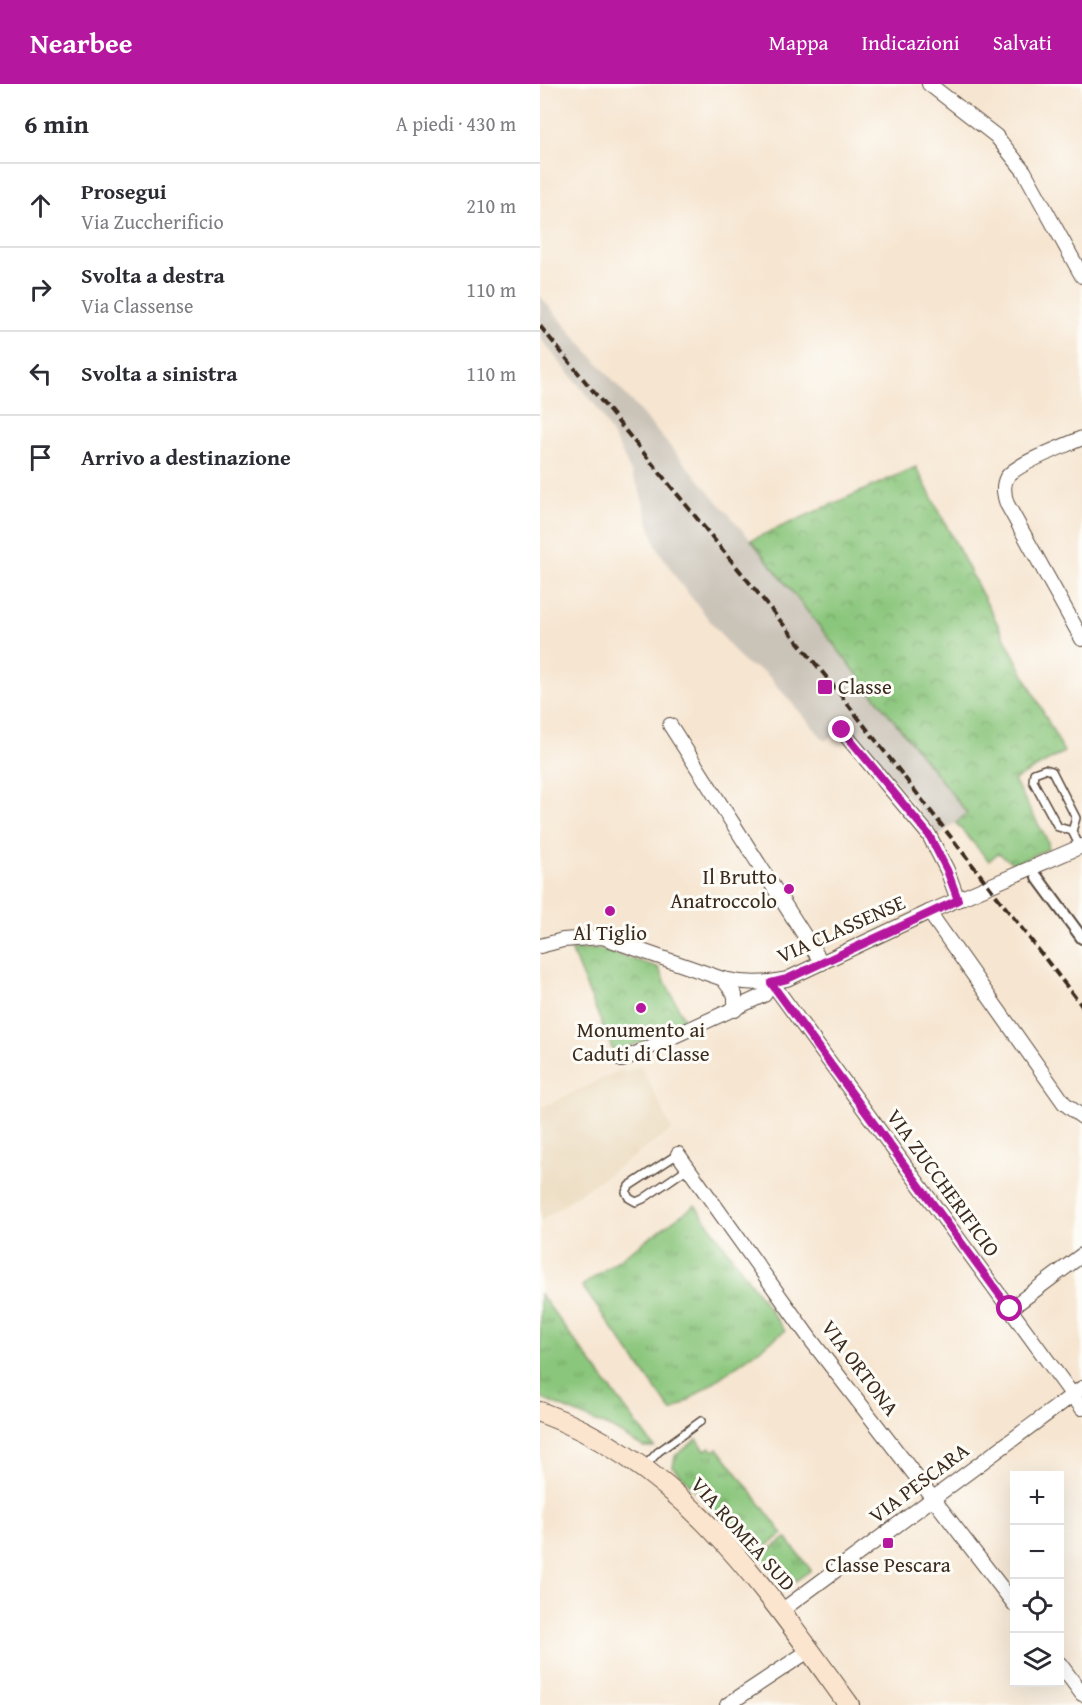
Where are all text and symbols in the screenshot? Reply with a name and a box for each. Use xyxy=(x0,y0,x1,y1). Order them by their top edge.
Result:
text: Nearbee xyxy=(30,22,133,63)
text: Mappa xyxy=(769,27,829,58)
text: Indicazioni xyxy=(862,27,960,58)
text: Salvati xyxy=(993,27,1052,58)
text: 6 min xyxy=(24,104,89,143)
text: A piedi · 430 m xyxy=(396,109,516,138)
text: Prosegui xyxy=(81,175,167,207)
icon: ahead xyxy=(24,189,57,222)
text: 210 m xyxy=(466,191,516,220)
text: Via Zuccherificio xyxy=(81,207,224,236)
text: Svolta a destra xyxy=(81,259,225,291)
icon: right xyxy=(24,273,57,306)
text: 110 m xyxy=(466,275,516,304)
text: Via Classense xyxy=(81,291,193,320)
icon: left xyxy=(24,357,57,390)
text: Svolta a sinistra xyxy=(81,357,238,389)
text: 110 m xyxy=(466,359,516,388)
icon: arrive xyxy=(24,441,57,474)
text: Arrivo a destinazione xyxy=(81,441,291,473)
place label: Classe xyxy=(838,671,892,702)
marker: Classe xyxy=(816,678,834,696)
route end xyxy=(828,716,854,742)
place label: Il Brutto Anatroccolo xyxy=(670,861,777,916)
marker: Il Brutto Anatroccolo xyxy=(782,882,796,896)
street label: VIA CLASSENSE xyxy=(772,886,910,971)
marker: Al Tiglio xyxy=(603,904,617,918)
place label: Al Tiglio xyxy=(573,917,647,948)
marker: Monumento ai Caduti di Classe xyxy=(634,1001,648,1015)
place label: Monumento ai Caduti di Classe xyxy=(572,1014,710,1069)
street label: VIA ZUCCHERIFICIO xyxy=(879,1102,1008,1263)
route start xyxy=(996,1295,1022,1321)
street label: VIA ORTONA xyxy=(814,1313,907,1422)
street label: VIA PESCARA xyxy=(862,1435,975,1531)
street label: VIA ROMEA SUD xyxy=(684,1470,803,1598)
map controls xyxy=(1010,1471,1064,1687)
button: + xyxy=(1010,1471,1064,1525)
button: − xyxy=(1010,1525,1064,1579)
marker: Classe Pescara xyxy=(881,1536,895,1550)
place label: Classe Pescara xyxy=(825,1549,951,1580)
button: locate xyxy=(1010,1579,1064,1633)
button: layers xyxy=(1010,1633,1064,1687)

